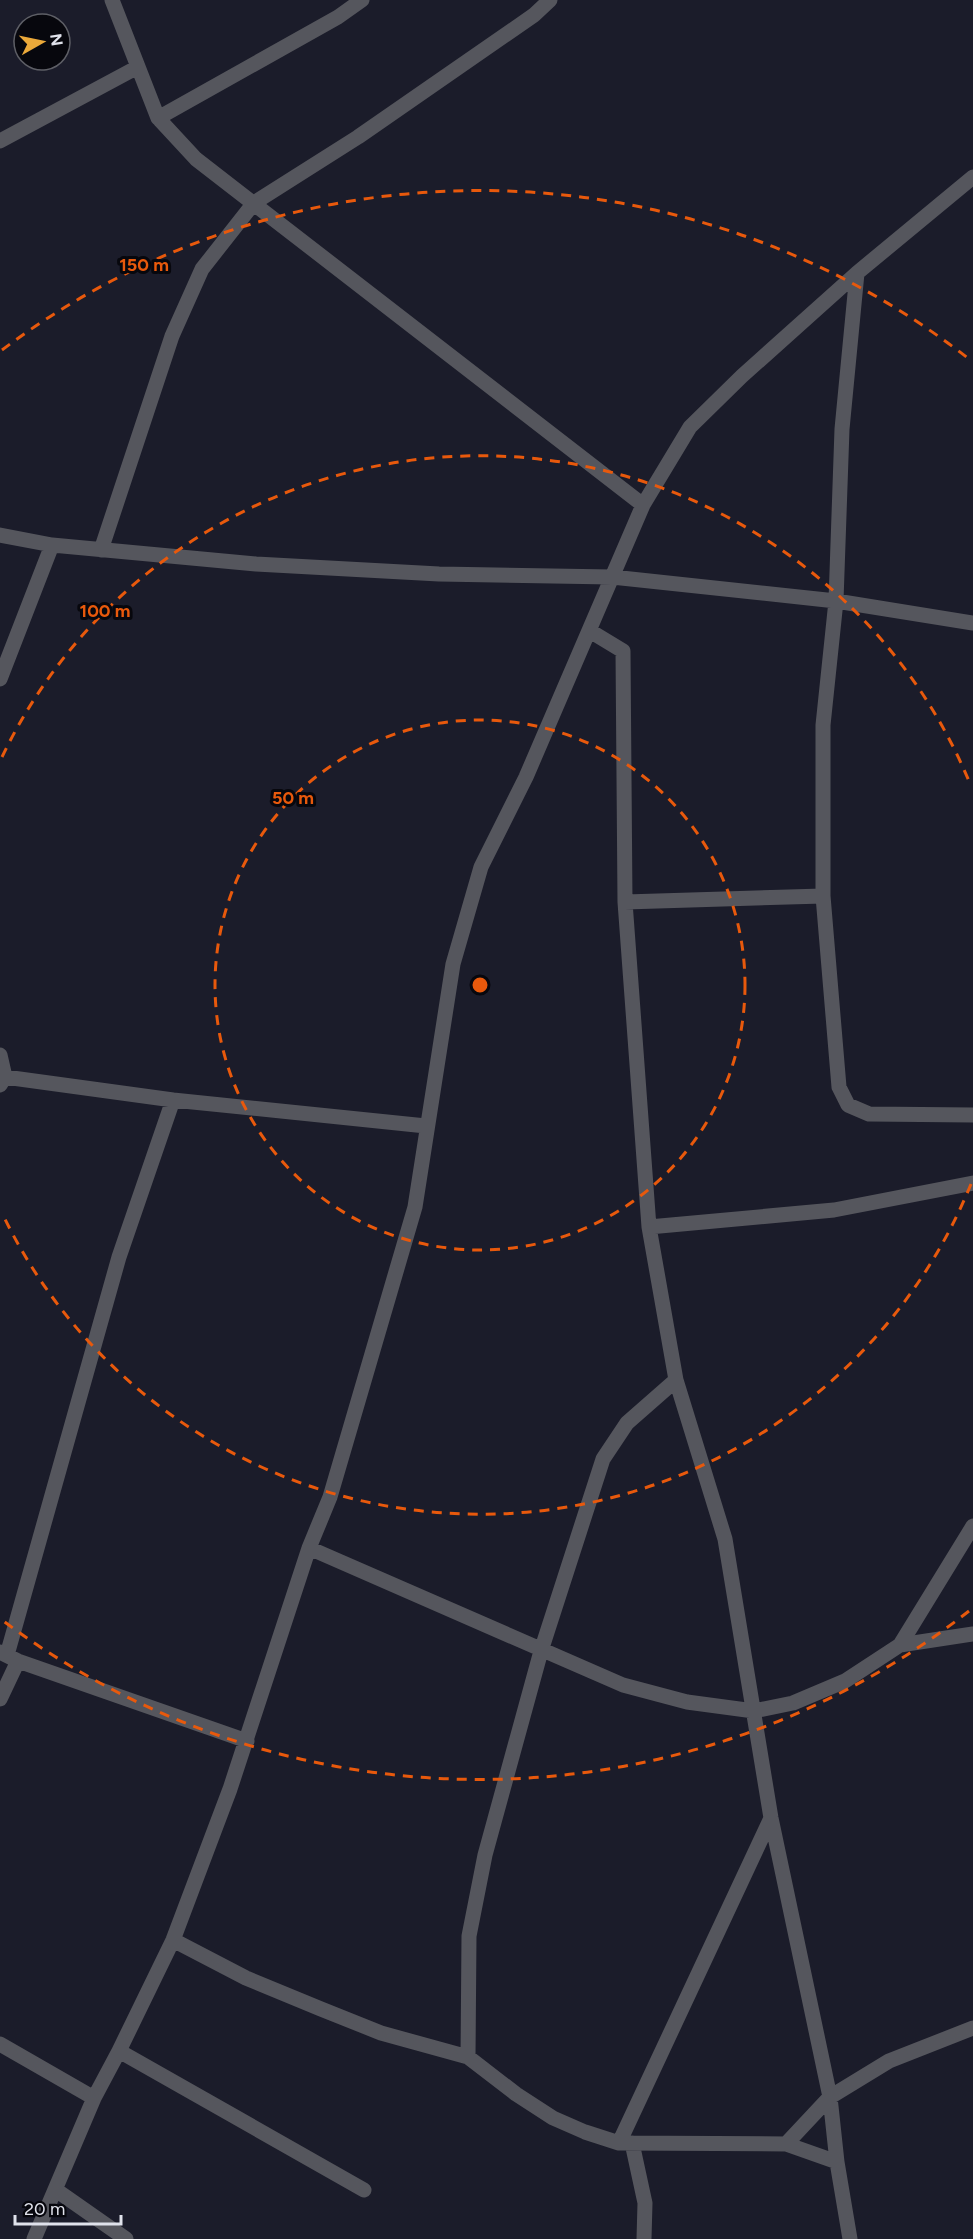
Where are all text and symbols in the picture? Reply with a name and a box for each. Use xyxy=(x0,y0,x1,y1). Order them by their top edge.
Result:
north arrow xyxy=(12,12,72,72)
text: N xyxy=(46,32,67,47)
text: 150 m xyxy=(119,254,169,276)
text: 100 m xyxy=(80,600,130,622)
text: 50 m xyxy=(272,787,314,809)
centre of rings xyxy=(470,975,490,995)
scale bar xyxy=(15,2188,122,2226)
text: 20 m xyxy=(24,2198,65,2220)

